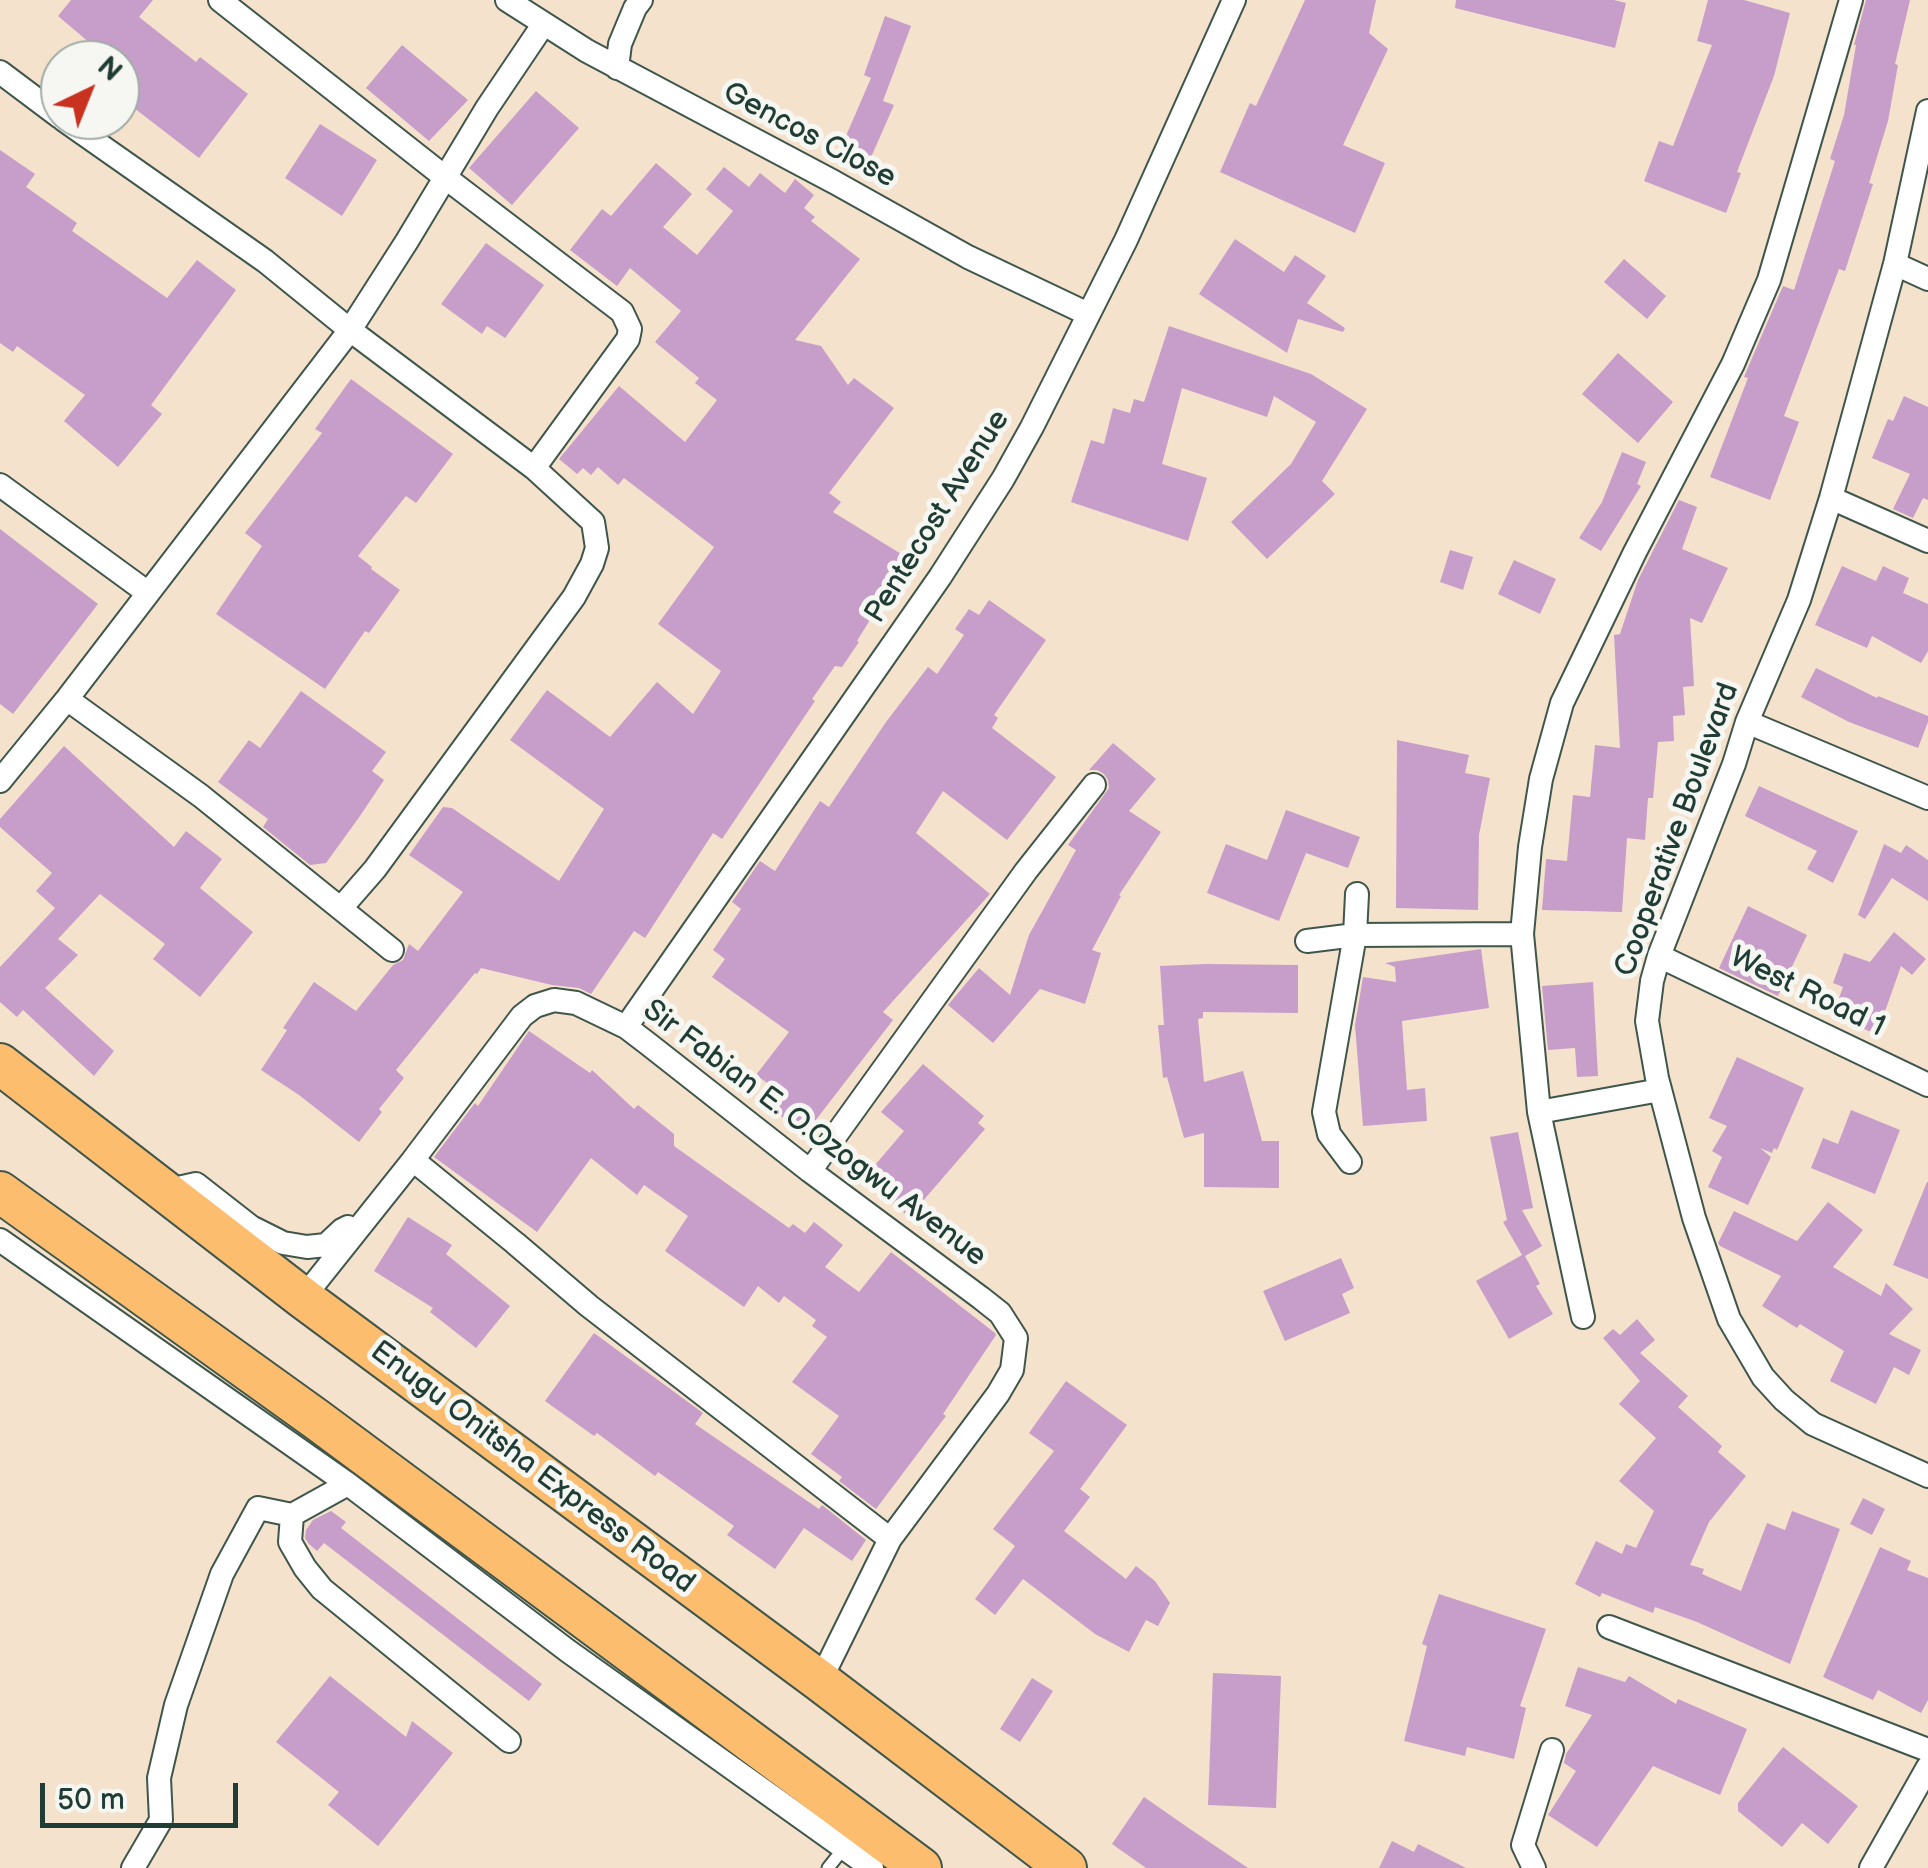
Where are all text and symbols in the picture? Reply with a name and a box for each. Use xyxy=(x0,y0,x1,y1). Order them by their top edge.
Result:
north arrow xyxy=(40,40,140,140)
text: N xyxy=(90,50,128,88)
street label: Gencos Close xyxy=(716,75,902,197)
street label: Pentecost Avenue xyxy=(858,404,1018,630)
street label: Cooperative Boulevard xyxy=(1608,678,1748,982)
street label: West Road 1 xyxy=(1724,940,1890,1046)
street label: Sir Fabian E. O.Ozogwu Avenue xyxy=(635,993,993,1275)
street label: Enugu Onitsha Express Road xyxy=(363,1334,701,1602)
scale bar xyxy=(45,1763,242,1825)
text: 50 m xyxy=(57,1782,125,1818)

